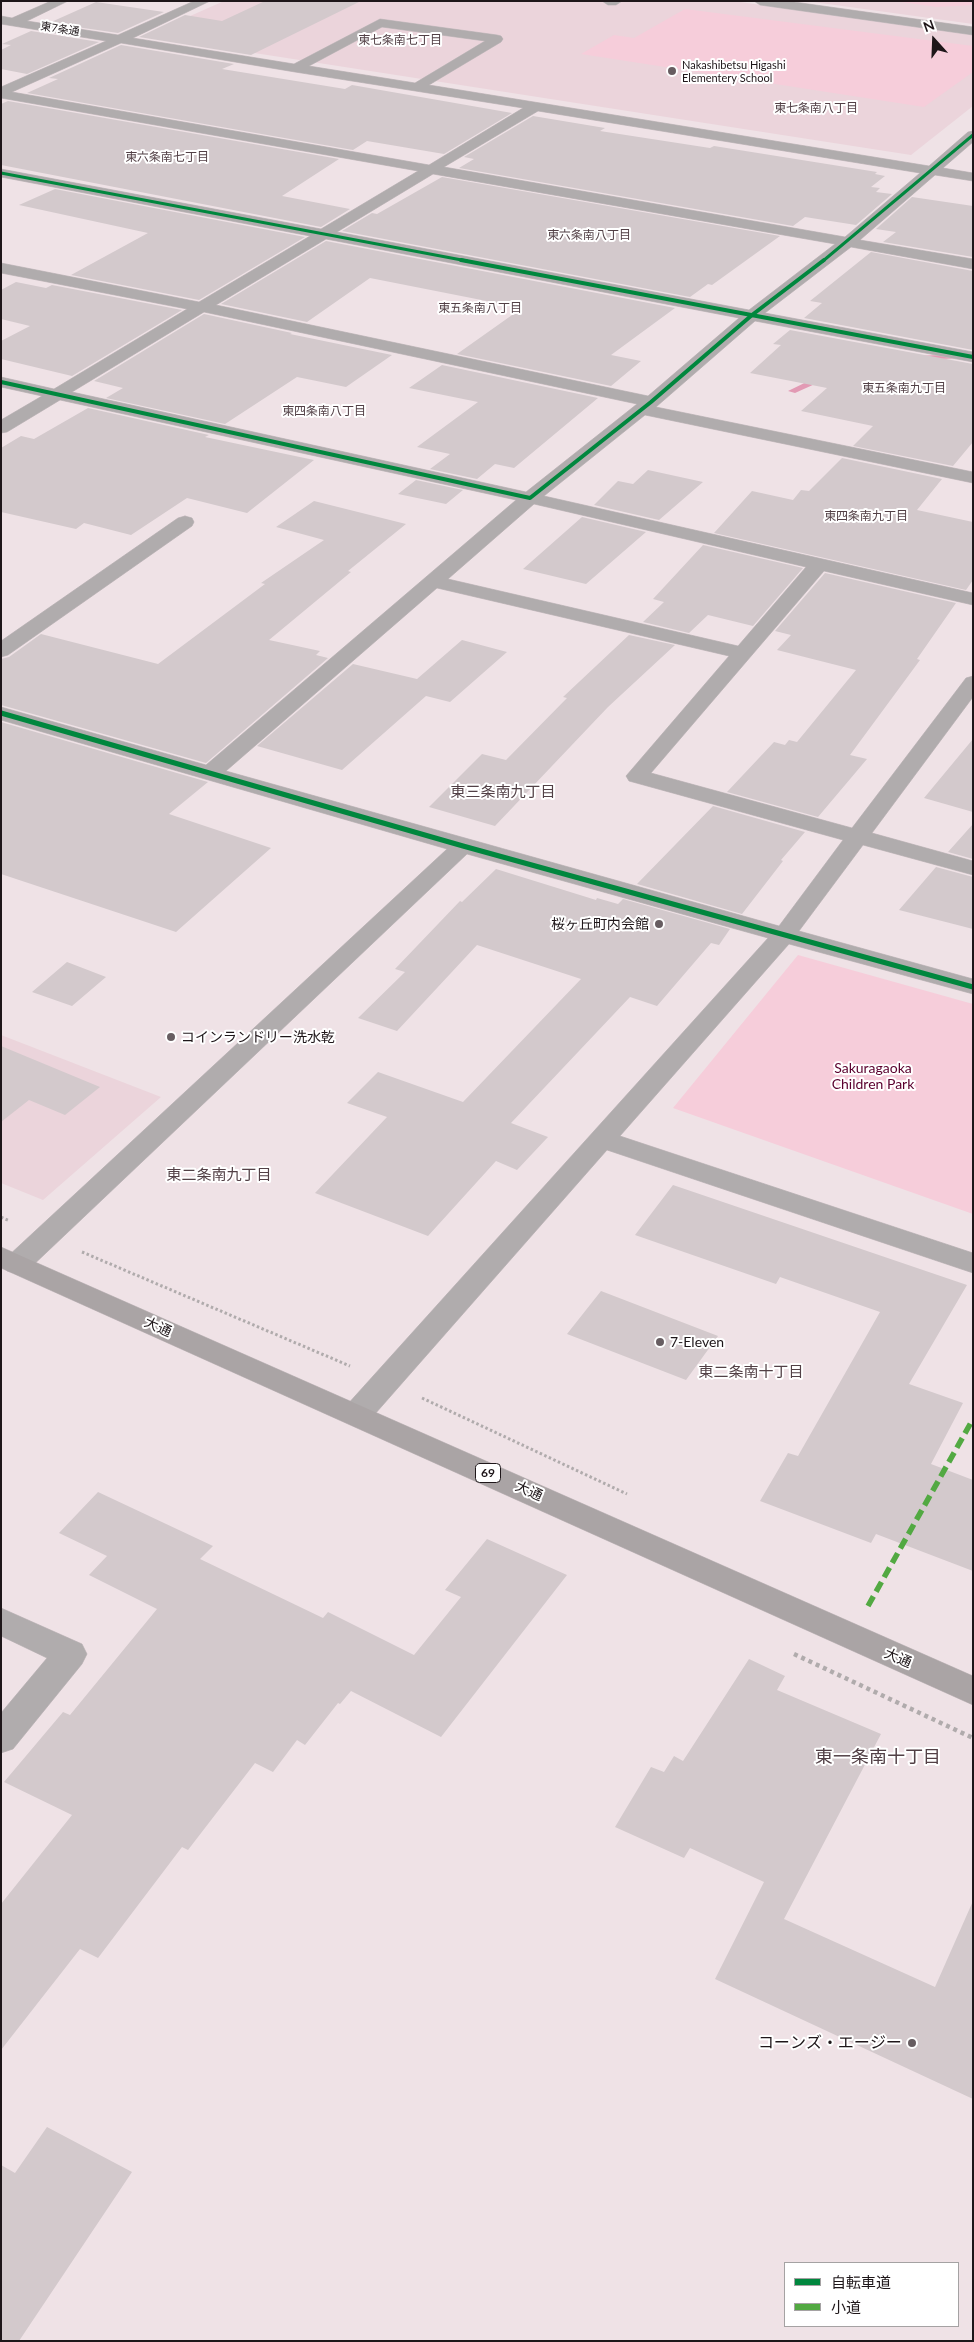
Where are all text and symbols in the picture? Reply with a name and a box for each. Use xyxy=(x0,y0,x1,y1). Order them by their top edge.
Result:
north arrow xyxy=(909,15,959,65)
text: N xyxy=(921,16,937,35)
street label: 東7条通 xyxy=(40,19,80,39)
district label: 東七条南七丁目 xyxy=(358,33,442,47)
place label: Nakashibetsu Higashi Elementery School xyxy=(682,58,786,84)
marker: Nakashibetsu Higashi Elementery School xyxy=(666,65,678,77)
district label: 東七条南八丁目 xyxy=(774,101,858,115)
district label: 東六条南七丁目 xyxy=(125,150,209,164)
district label: 東六条南八丁目 xyxy=(547,228,631,242)
district label: 東五条南八丁目 xyxy=(438,301,522,315)
district label: 東五条南九丁目 xyxy=(862,381,946,395)
district label: 東四条南八丁目 xyxy=(282,404,366,418)
district label: 東四条南九丁目 xyxy=(824,509,908,523)
district label: 東三条南九丁目 xyxy=(451,783,555,801)
place label: 桜ヶ丘町内会館 xyxy=(551,916,649,932)
marker: 桜ヶ丘町内会館 xyxy=(653,918,665,930)
place label: コインランドリー洗水乾 xyxy=(181,1029,335,1045)
marker: コインランドリー洗水乾 xyxy=(165,1031,177,1043)
park label: Sakuragaoka Children Park xyxy=(832,1060,914,1092)
district label: 東二条南九丁目 xyxy=(167,1166,271,1184)
street label: 大通 xyxy=(142,1314,174,1340)
place label: 7-Eleven xyxy=(670,1334,724,1350)
marker: 7-Eleven xyxy=(654,1336,666,1348)
district label: 東二条南十丁目 xyxy=(699,1363,803,1381)
road number: 69 xyxy=(476,1464,500,1482)
street label: 大通 xyxy=(513,1478,545,1504)
street label: 大通 xyxy=(882,1645,914,1671)
district label: 東一条南十丁目 xyxy=(815,1746,941,1768)
place label: コーンズ・エージー xyxy=(758,2033,902,2053)
marker: コーンズ・エージー xyxy=(906,2037,918,2049)
legend xyxy=(784,2262,959,2327)
text: 自転車道 xyxy=(831,2273,891,2291)
text: 小道 xyxy=(831,2298,861,2316)

